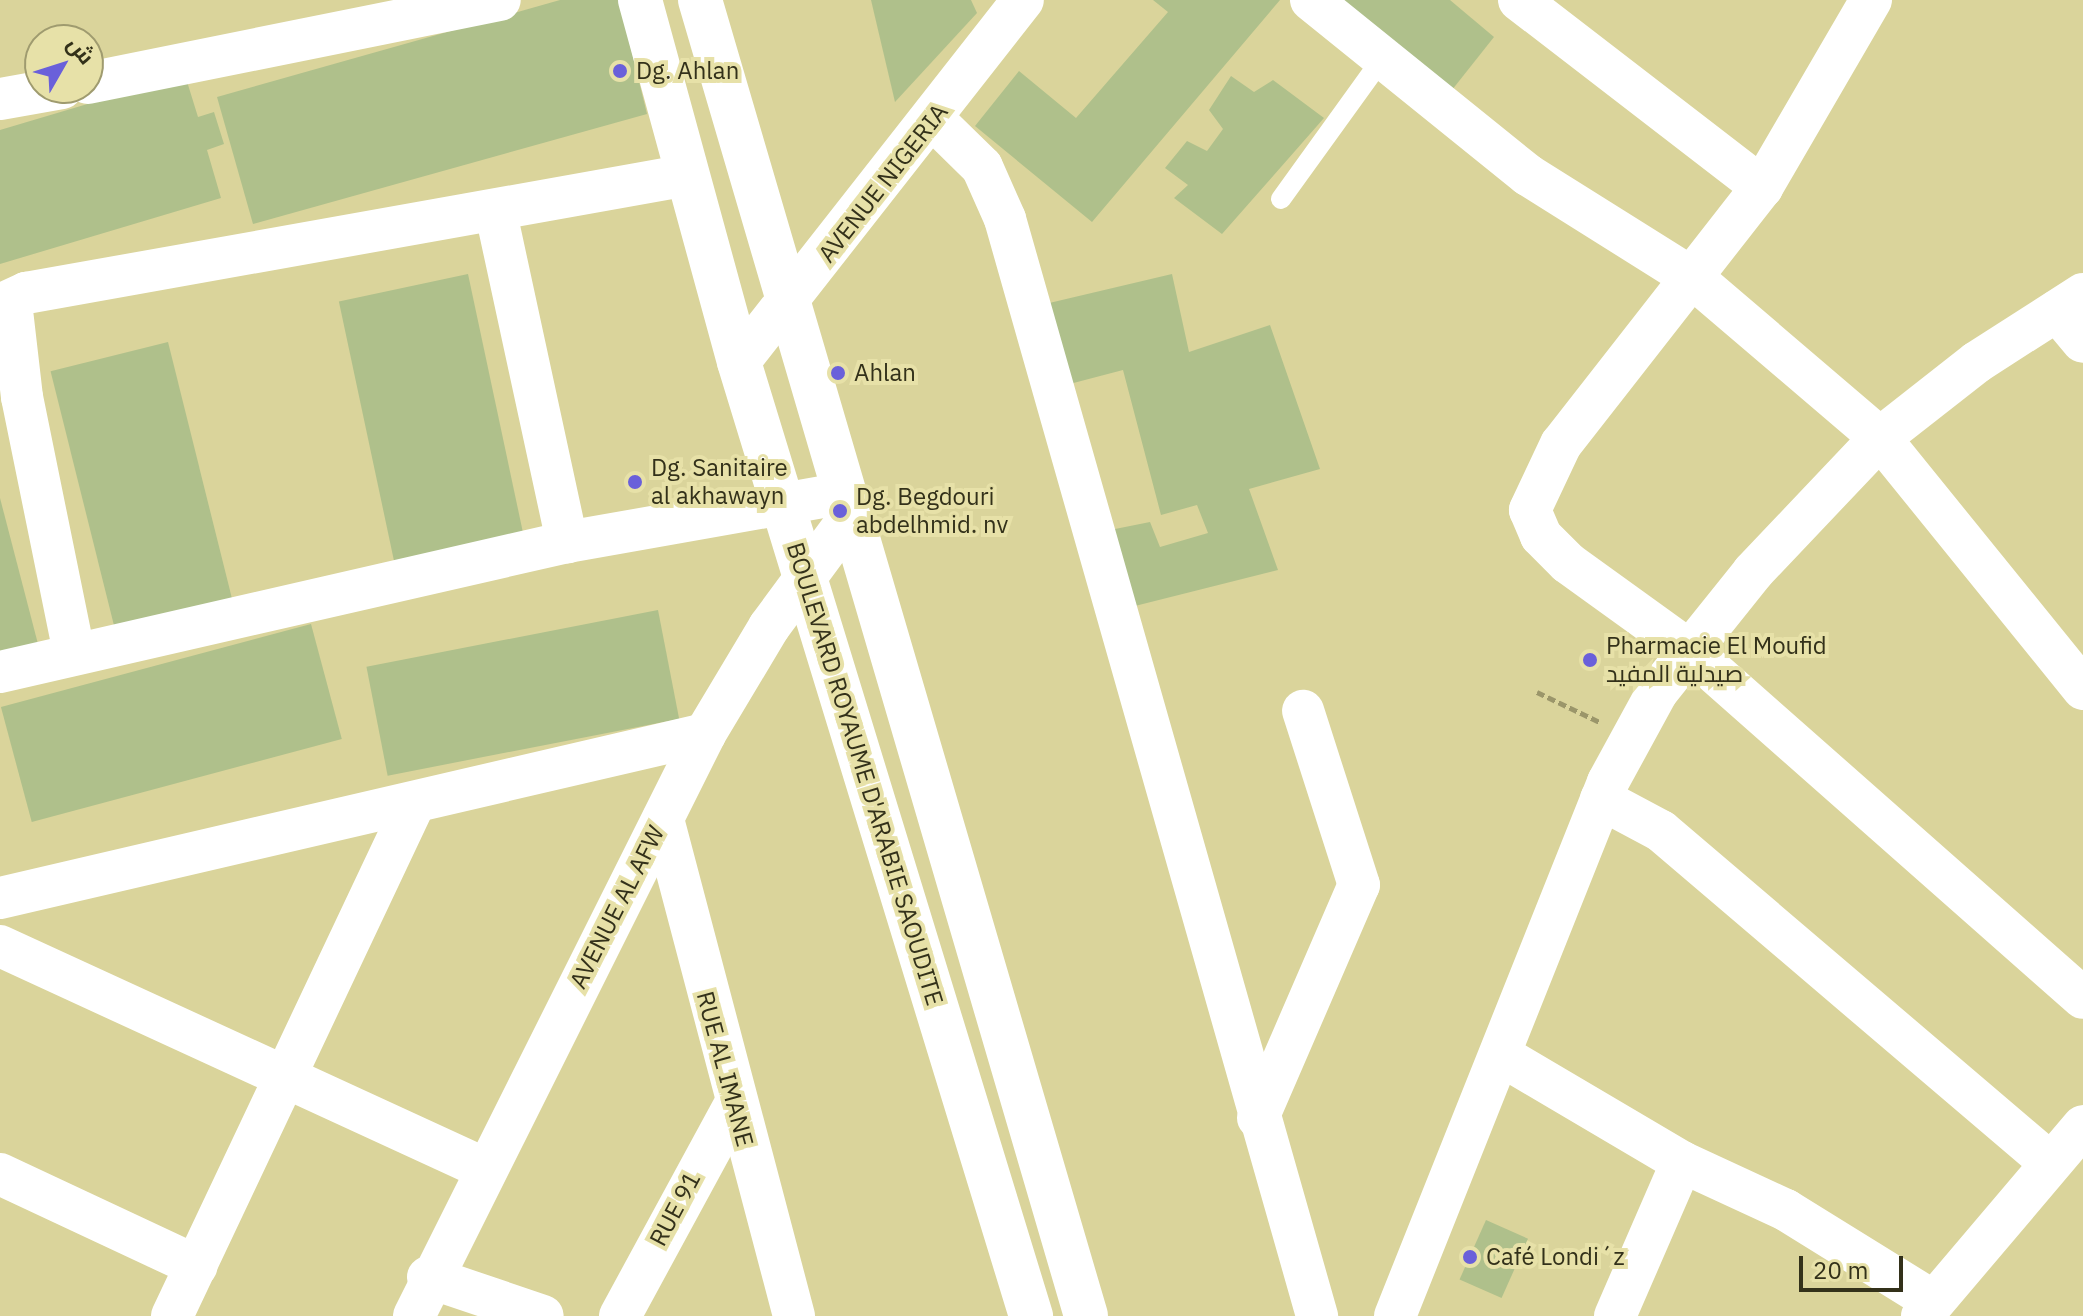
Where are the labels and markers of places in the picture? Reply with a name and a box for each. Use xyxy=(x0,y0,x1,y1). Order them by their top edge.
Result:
place label: Dg. Ahlan xyxy=(636,57,739,85)
marker: Dg. Ahlan xyxy=(611,62,629,80)
place label: Ahlan xyxy=(854,359,916,387)
marker: Ahlan xyxy=(829,364,847,382)
place label: Dg. Sanitaire al akhawayn xyxy=(651,454,788,510)
marker: Dg. Sanitaire al akhawayn xyxy=(626,473,644,491)
place label: Dg. Begdouri abdelhmid. nv xyxy=(856,483,1008,539)
marker: Dg. Begdouri abdelhmid. nv xyxy=(831,502,849,520)
place label: Pharmacie El Moufid صيدلية المفيد xyxy=(1606,632,1827,688)
marker: Pharmacie El Moufid صيدلية المفيد xyxy=(1581,651,1599,669)
place label: Café Londi´z xyxy=(1486,1243,1625,1271)
marker: Café Londi´z xyxy=(1461,1248,1479,1266)

